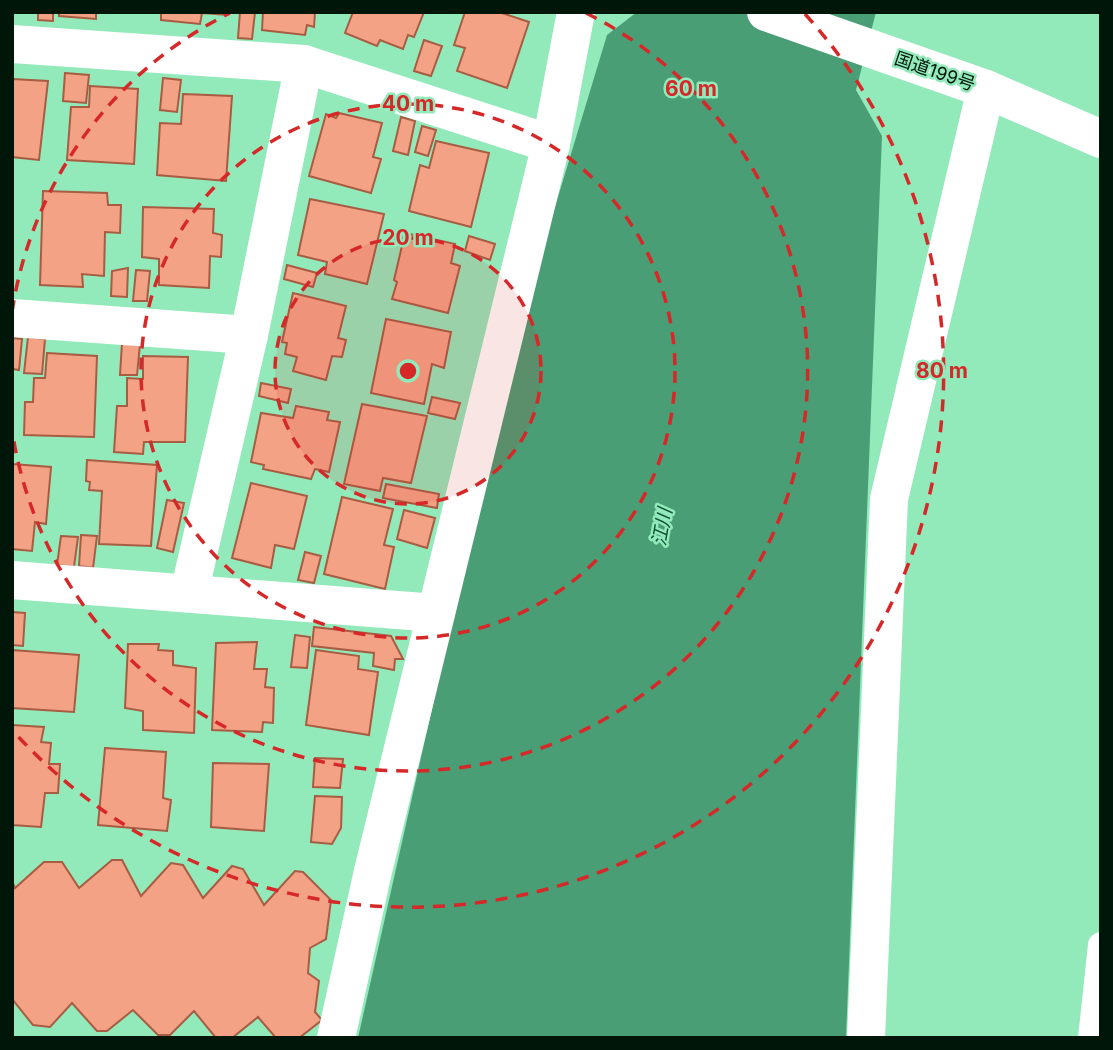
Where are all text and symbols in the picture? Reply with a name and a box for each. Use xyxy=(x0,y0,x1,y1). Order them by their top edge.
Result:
street label: 国道199号 xyxy=(892,47,978,95)
text: 60 m xyxy=(665,76,717,101)
text: 40 m xyxy=(382,91,434,116)
text: 20 m xyxy=(382,225,434,250)
text: 80 m xyxy=(916,358,968,383)
centre of rings xyxy=(396,359,420,383)
water label: 江川 xyxy=(647,504,677,548)

